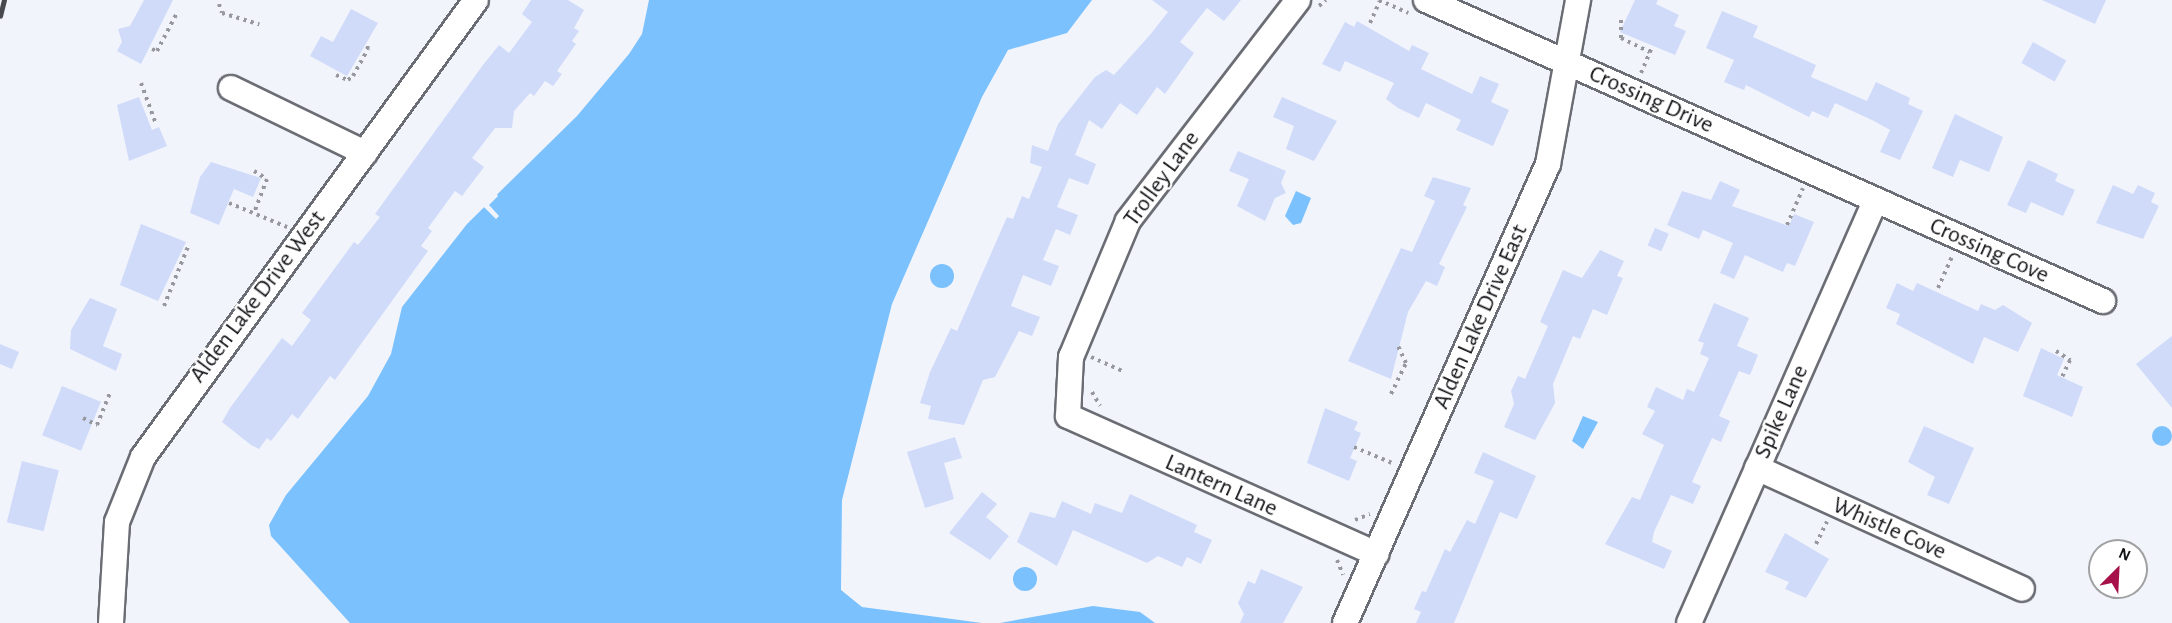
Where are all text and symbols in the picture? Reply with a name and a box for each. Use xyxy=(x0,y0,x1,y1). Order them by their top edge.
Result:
street label: Crossing Drive xyxy=(1584,60,1718,140)
street label: Trolley Lane xyxy=(1118,126,1206,232)
street label: Alden Lake Drive West xyxy=(184,205,332,389)
street label: Crossing Cove xyxy=(1925,212,2053,290)
street label: Alden Lake Drive East xyxy=(1427,220,1535,414)
street label: Spike Lane xyxy=(1749,361,1815,463)
street label: Lantern Lane xyxy=(1160,448,1282,524)
street label: Whistle Cove xyxy=(1828,491,1950,567)
north arrow xyxy=(2088,539,2148,599)
text: N xyxy=(2116,545,2133,564)

